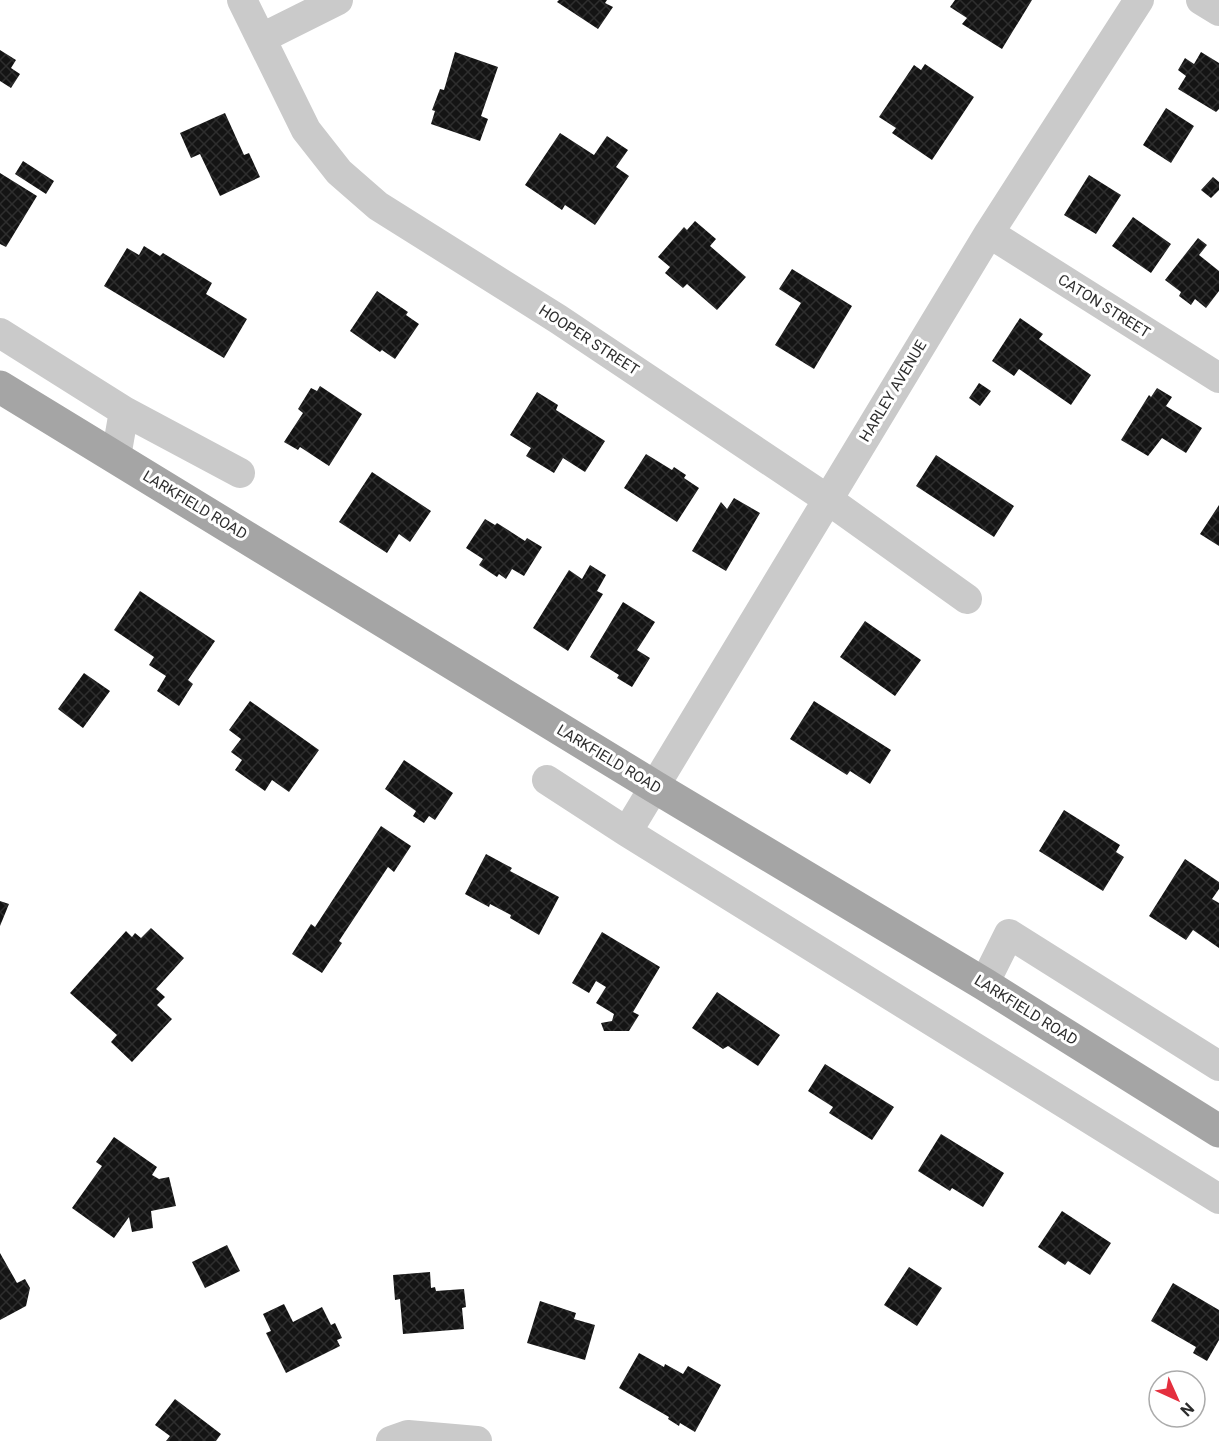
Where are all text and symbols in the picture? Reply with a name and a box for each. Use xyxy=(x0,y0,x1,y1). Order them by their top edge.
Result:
street label: CATON STREET xyxy=(1055,270,1153,342)
street label: HOOPER STREET xyxy=(536,301,642,379)
street label: HARLEY AVENUE xyxy=(856,337,931,445)
street label: LARKFIELD ROAD xyxy=(140,467,250,543)
street label: LARKFIELD ROAD xyxy=(554,721,664,797)
street label: LARKFIELD ROAD xyxy=(971,971,1081,1049)
north arrow xyxy=(1147,1369,1207,1429)
text: N xyxy=(1177,1399,1198,1420)

